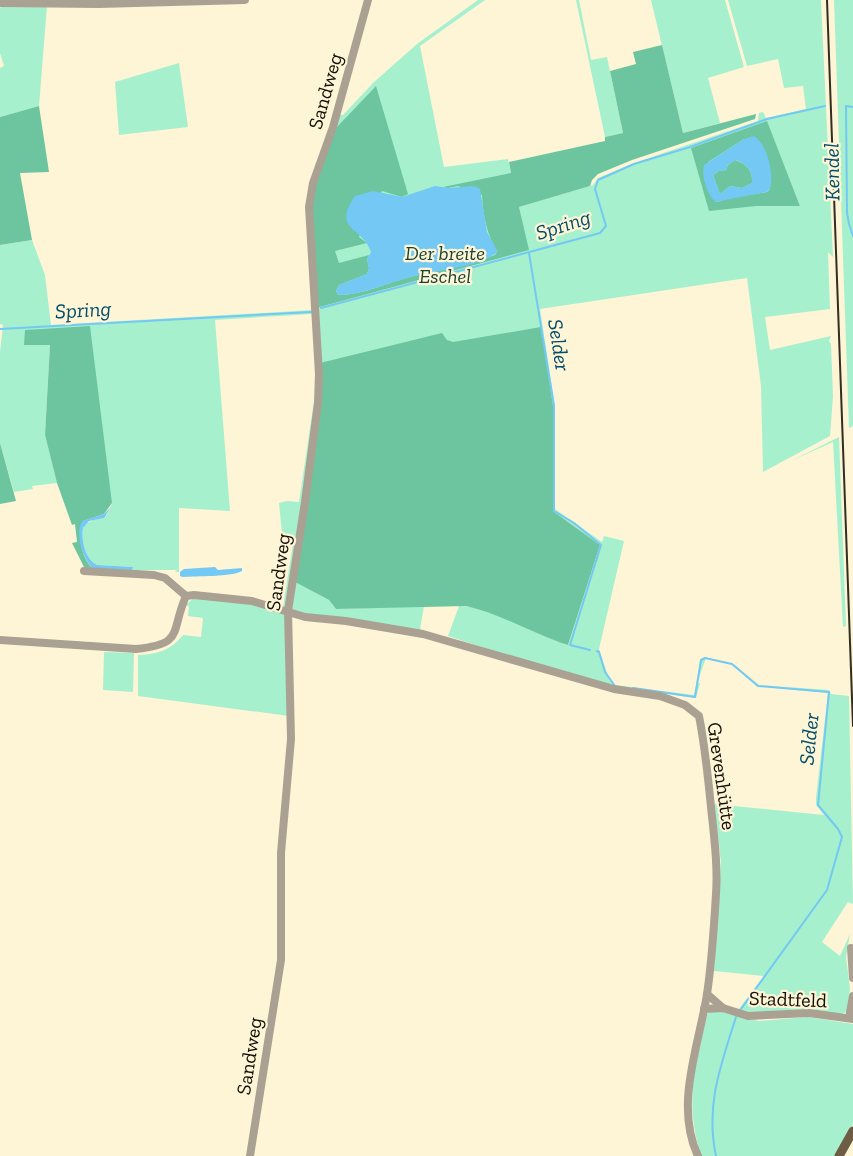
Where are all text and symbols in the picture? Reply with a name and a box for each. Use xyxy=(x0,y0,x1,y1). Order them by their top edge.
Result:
street label: Sandweg xyxy=(303,50,347,132)
water label: Kendel xyxy=(818,143,845,201)
water label: Spring xyxy=(532,204,594,245)
park label: Der breite Eschel xyxy=(405,241,485,288)
water label: Spring xyxy=(54,296,112,323)
water label: Selder xyxy=(543,317,576,373)
street label: Sandweg xyxy=(261,532,295,612)
water label: Selder xyxy=(793,711,824,766)
street label: Grevenhütte xyxy=(703,721,741,831)
street label: Stadtfeld xyxy=(749,986,827,1012)
street label: Sandweg xyxy=(231,1016,267,1096)

